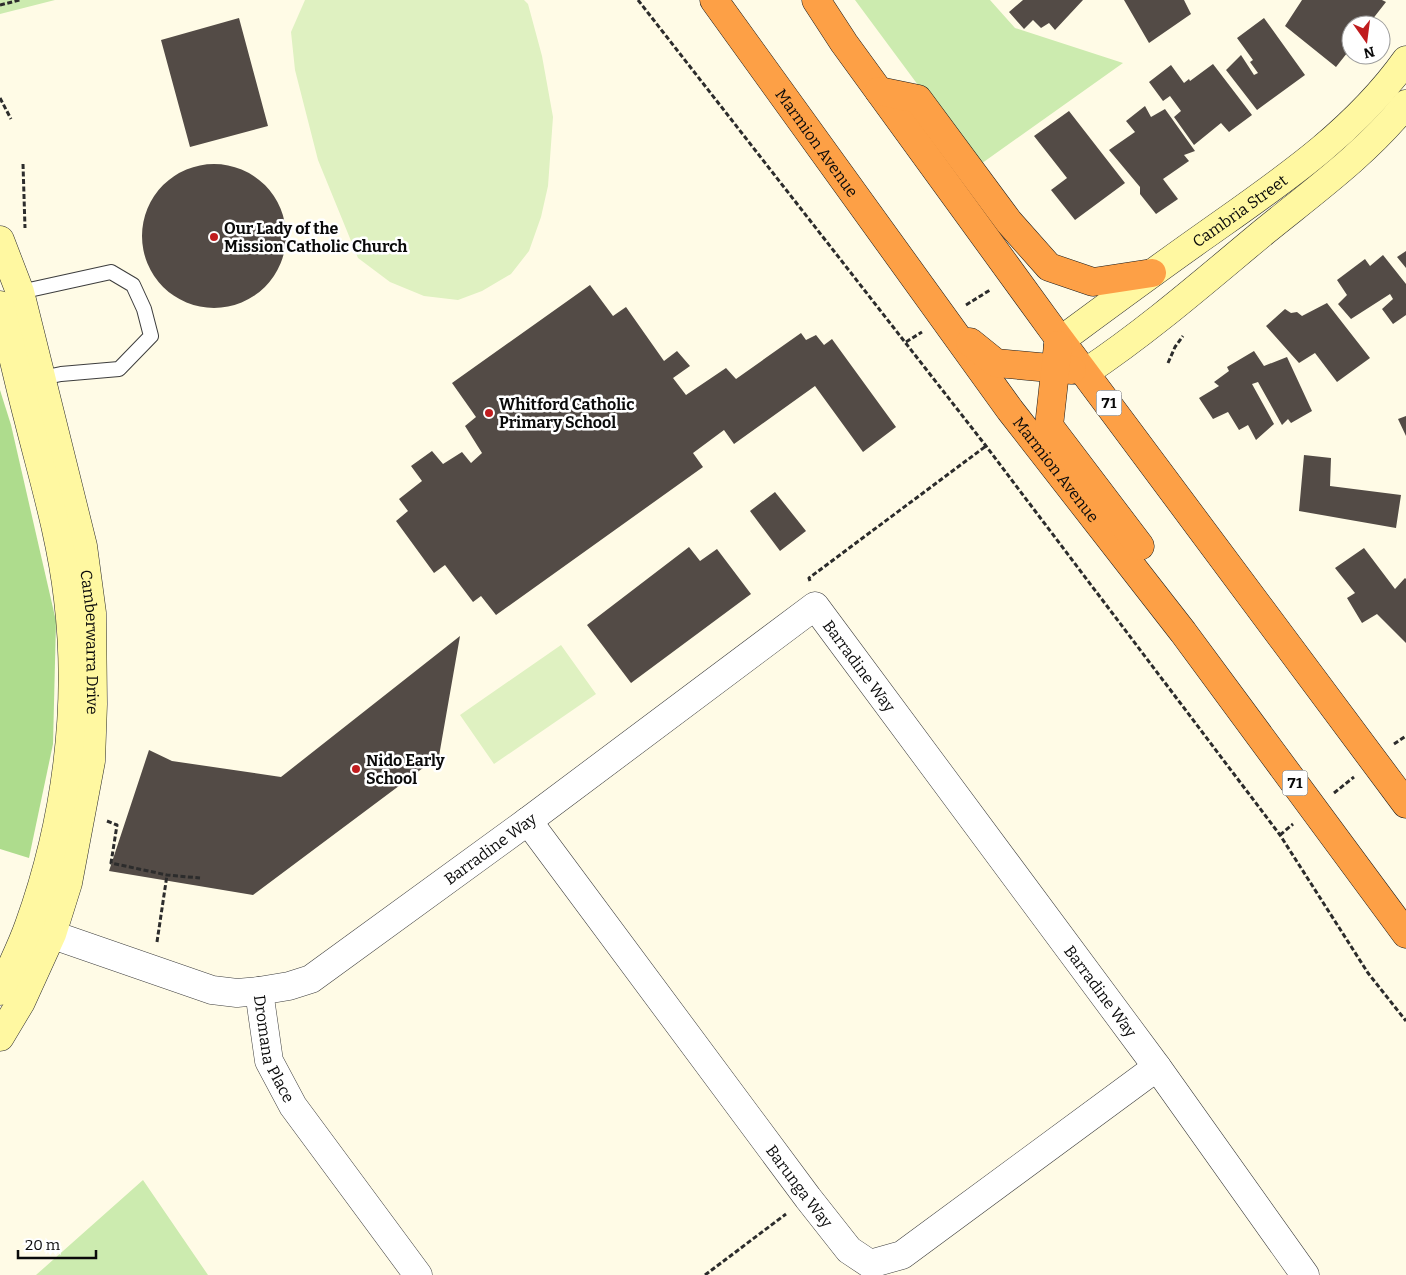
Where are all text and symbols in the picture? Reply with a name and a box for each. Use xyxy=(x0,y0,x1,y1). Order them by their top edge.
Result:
north arrow xyxy=(1341,15,1391,65)
text: N xyxy=(1362,43,1376,62)
street label: Marmion Avenue xyxy=(772,85,862,200)
street label: Cambria Street xyxy=(1188,170,1291,251)
place label: Our Lady of the Mission Catholic Church xyxy=(224,219,407,256)
marker: Our Lady of the Mission Catholic Church xyxy=(208,231,220,243)
road number: 71 xyxy=(1096,390,1122,416)
place label: Whitford Catholic Primary School xyxy=(499,395,634,432)
marker: Whitford Catholic Primary School xyxy=(483,407,495,419)
street label: Marmion Avenue xyxy=(1009,413,1103,526)
street label: Camberwarra Drive xyxy=(77,568,103,715)
street label: Barradine Way xyxy=(819,616,900,716)
place label: Nido Early School xyxy=(366,751,445,788)
marker: Nido Early School xyxy=(350,763,362,775)
road number: 71 xyxy=(1282,770,1308,796)
street label: Barradine Way xyxy=(440,809,540,888)
street label: Barradine Way xyxy=(1061,942,1141,1041)
street label: Dromana Place xyxy=(250,994,299,1106)
street label: Barunga Way xyxy=(762,1141,837,1231)
scale bar xyxy=(18,1228,95,1260)
text: 20 m xyxy=(25,1236,61,1254)

